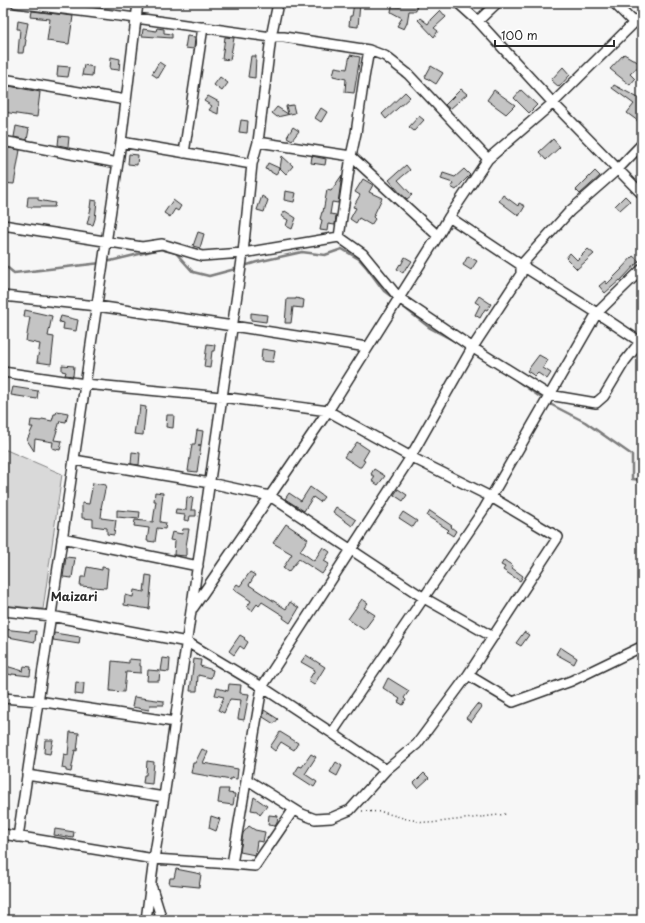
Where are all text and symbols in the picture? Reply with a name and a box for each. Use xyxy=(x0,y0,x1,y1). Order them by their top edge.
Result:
scale bar xyxy=(495,22,614,48)
text: 100 m xyxy=(501,26,538,44)
district label: Maizari xyxy=(51,587,98,605)

